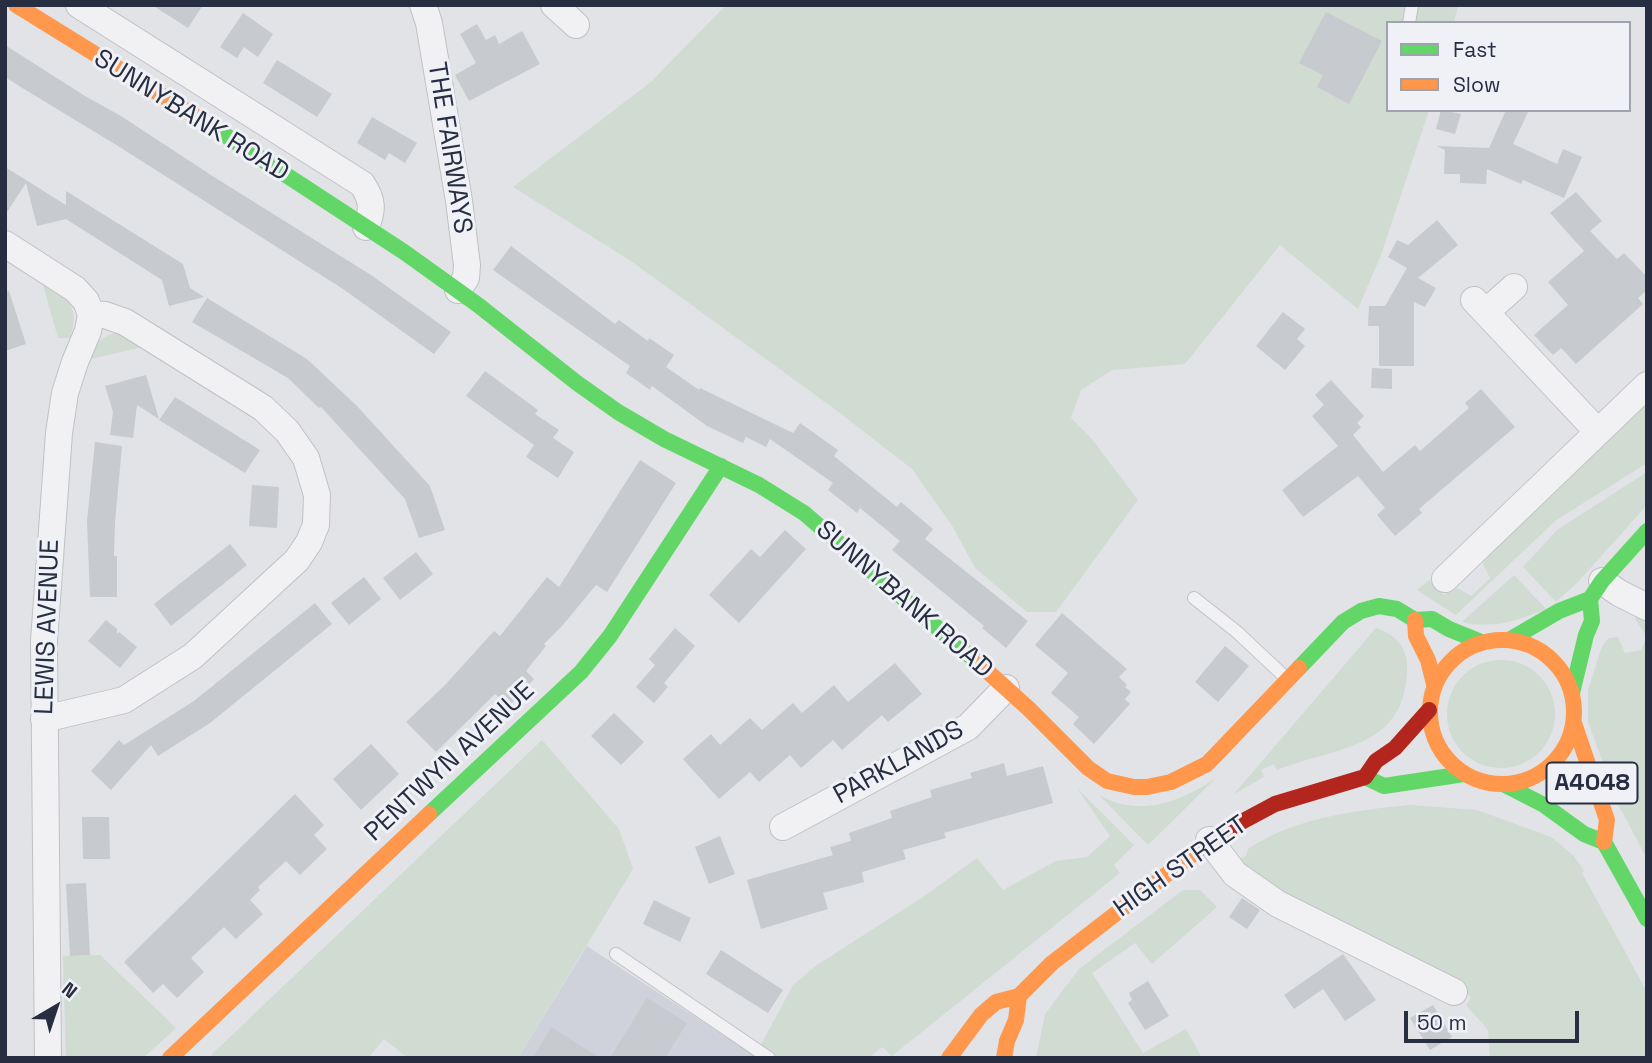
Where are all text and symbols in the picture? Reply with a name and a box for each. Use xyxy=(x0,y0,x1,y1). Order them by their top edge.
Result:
legend xyxy=(1386,21,1631,112)
text: Fast xyxy=(1453,36,1497,63)
street label: SUNNYBANK ROAD xyxy=(88,43,294,189)
street label: THE FAIRWAYS xyxy=(420,60,478,236)
text: Slow xyxy=(1453,71,1501,98)
street label: SUNNYBANK ROAD xyxy=(809,515,999,685)
street label: LEWIS AVENUE xyxy=(29,539,67,715)
street label: PENTWYN AVENUE xyxy=(359,675,541,849)
street label: PARKLANDS xyxy=(829,714,969,812)
road number: A4048 xyxy=(1546,762,1638,804)
street label: HIGH STREET xyxy=(1108,810,1254,924)
north arrow xyxy=(21,972,91,1042)
text: N xyxy=(57,977,82,1004)
scale bar xyxy=(1407,996,1582,1040)
text: 50 m xyxy=(1417,1009,1467,1036)

